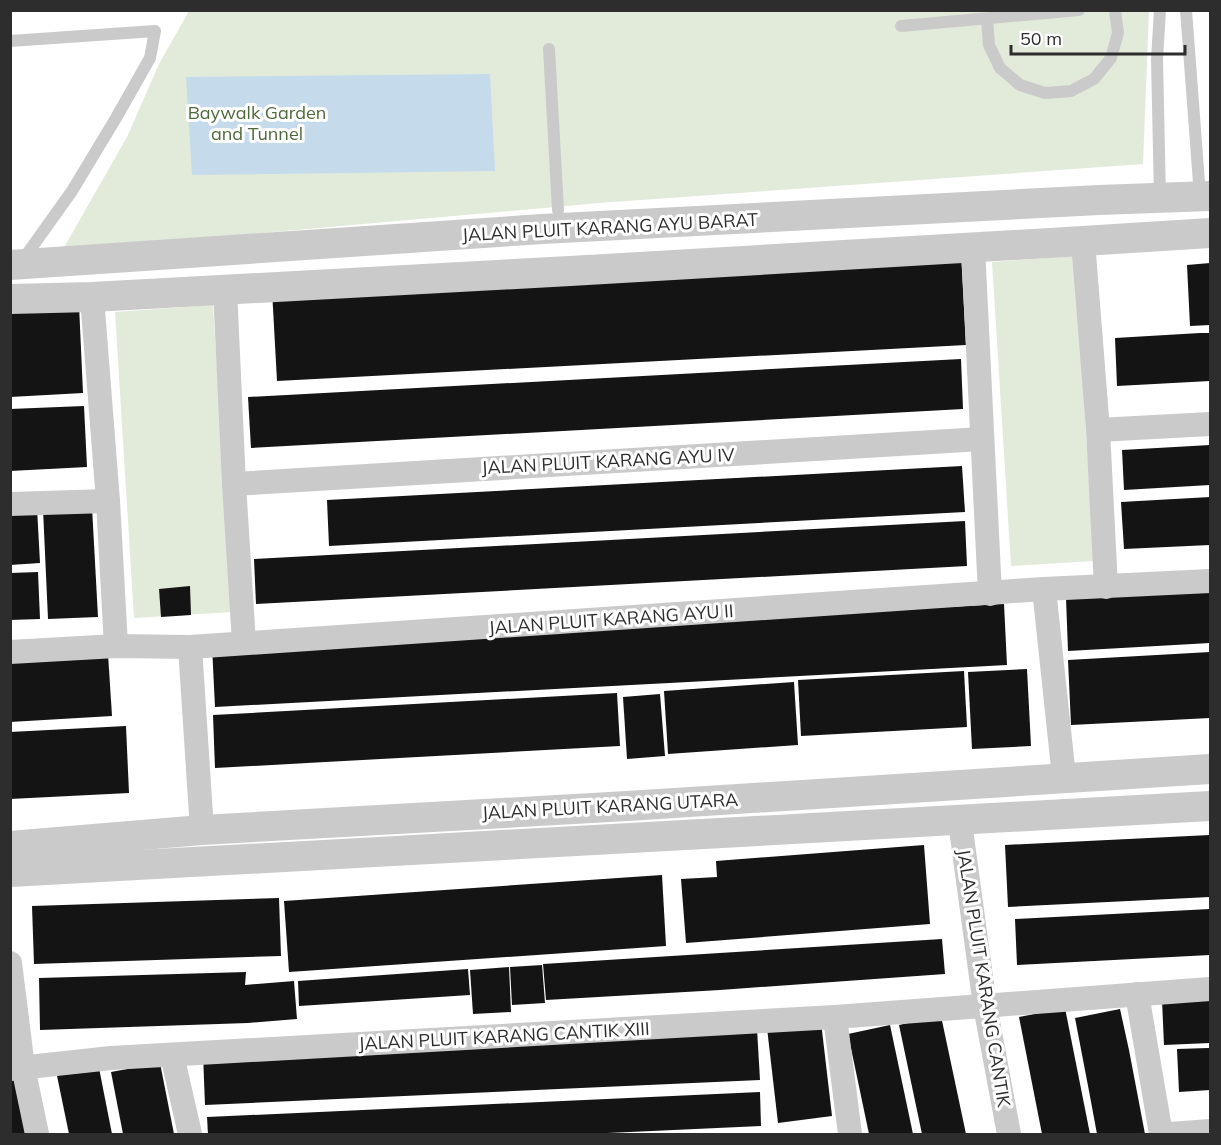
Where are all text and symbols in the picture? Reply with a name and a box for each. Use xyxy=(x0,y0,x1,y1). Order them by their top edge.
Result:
scale bar xyxy=(1011,18,1185,56)
text: 50 m xyxy=(1020,27,1062,50)
park label: Baywalk Garden and Tunnel xyxy=(188,101,326,145)
street label: JALAN PLUIT KARANG AYU BARAT xyxy=(461,208,759,246)
street label: JALAN PLUIT KARANG AYU IV xyxy=(481,443,736,479)
street label: JALAN PLUIT KARANG AYU II xyxy=(488,599,734,639)
street label: JALAN PLUIT KARANG UTARA xyxy=(481,788,739,824)
street label: JALAN PLUIT KARANG CANTIK xyxy=(952,847,1016,1109)
street label: JALAN PLUIT KARANG CANTIK XIII xyxy=(358,1017,650,1055)

